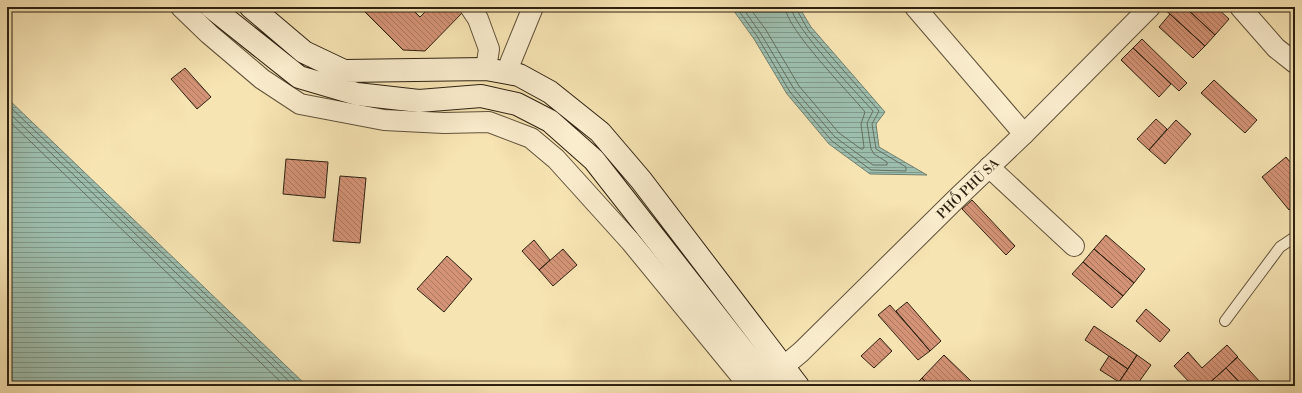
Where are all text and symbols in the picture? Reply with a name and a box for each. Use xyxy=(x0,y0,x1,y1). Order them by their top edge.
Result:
street label: PHỐ PHÙ SA xyxy=(934,155,1003,222)

